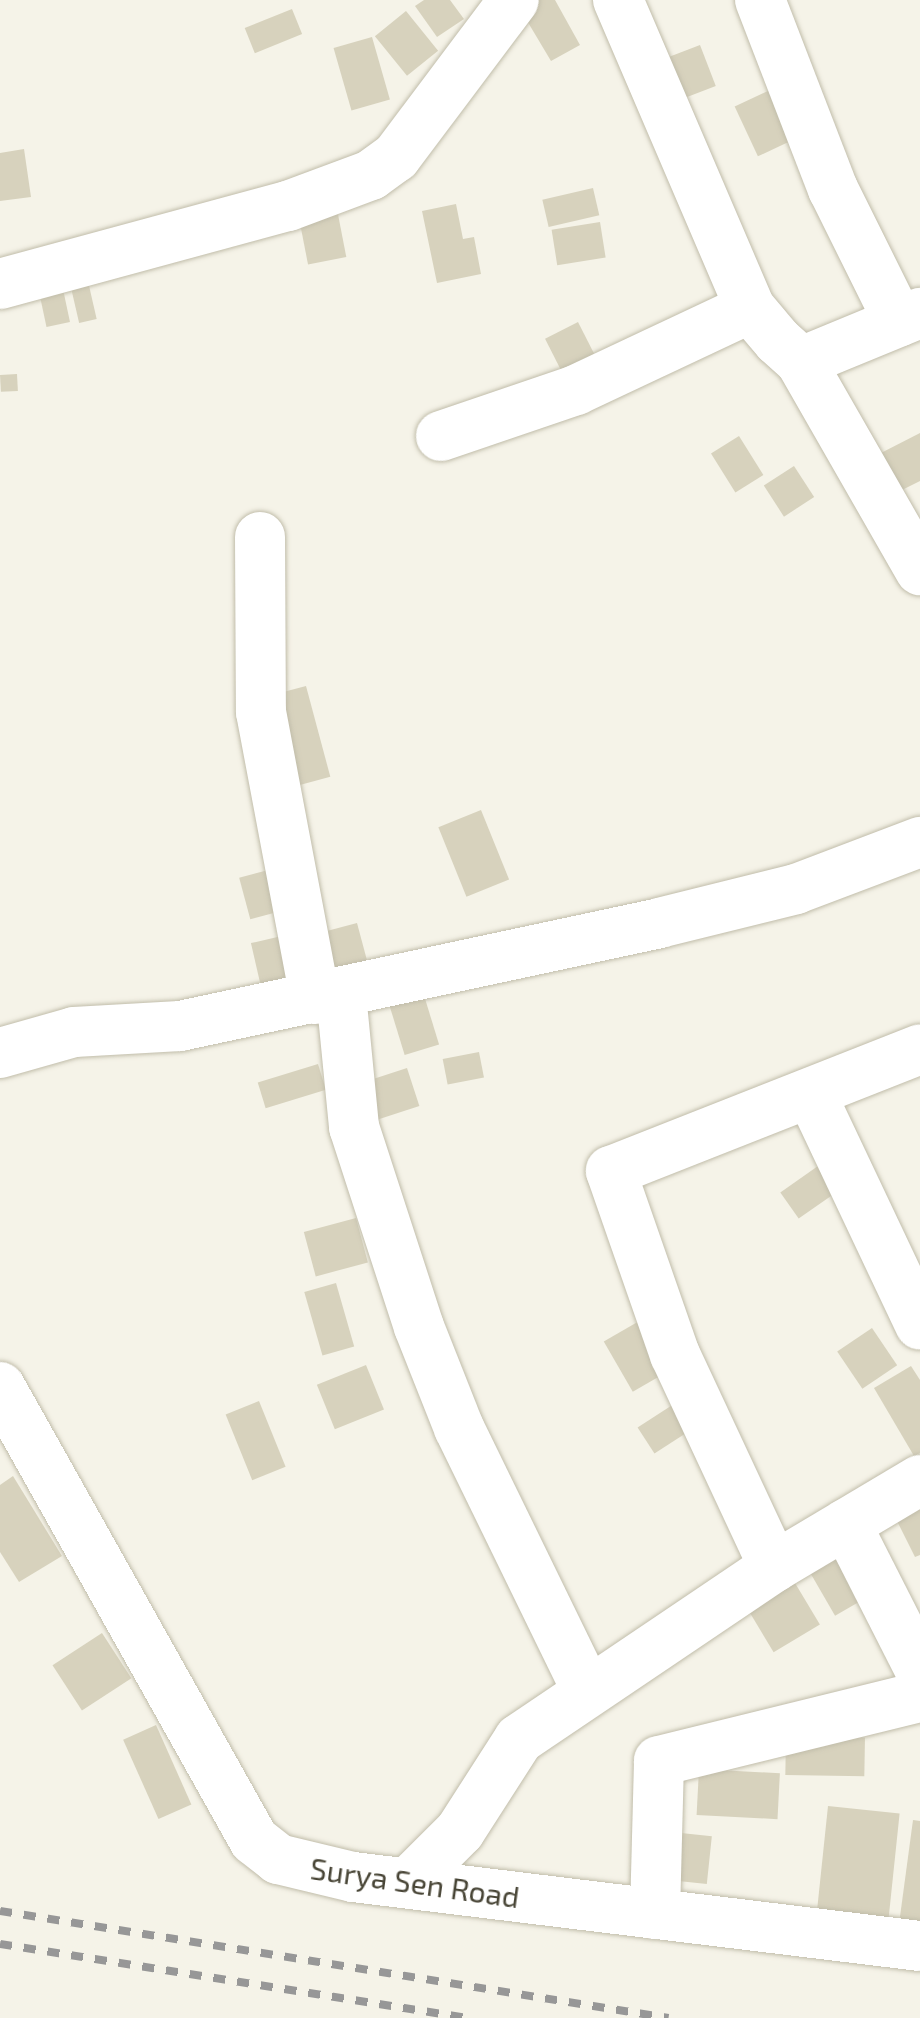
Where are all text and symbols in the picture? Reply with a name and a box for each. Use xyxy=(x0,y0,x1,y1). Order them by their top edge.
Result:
street label: Surya Sen Road xyxy=(308,1849,522,1915)

